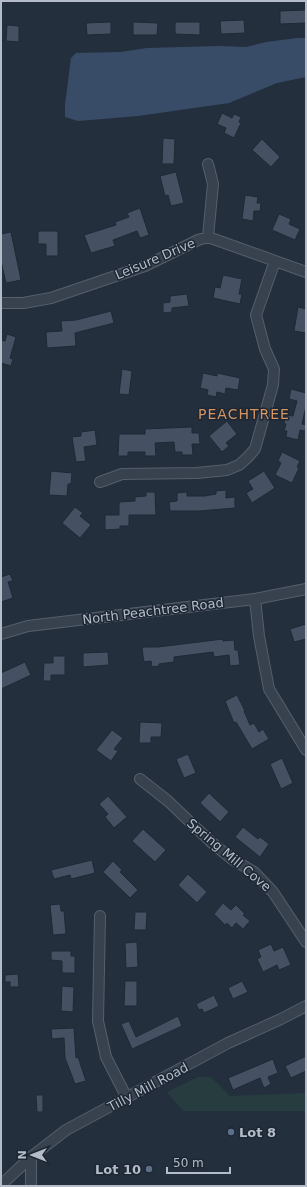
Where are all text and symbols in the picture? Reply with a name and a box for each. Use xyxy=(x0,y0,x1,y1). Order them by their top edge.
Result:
street label: Leisure Drive xyxy=(113,235,197,283)
district label: PEACHTREE xyxy=(198,406,290,422)
street label: North Peachtree Road xyxy=(82,595,224,627)
street label: Spring Mill Cove xyxy=(184,816,274,894)
street label: Tilly Mill Road xyxy=(104,1059,191,1115)
place label: Lot 8 xyxy=(239,1125,276,1140)
marker: Lot 8 xyxy=(226,1127,236,1137)
north arrow xyxy=(12,1135,52,1175)
scale bar xyxy=(167,1149,230,1175)
text: N xyxy=(16,1150,29,1160)
text: 50 m xyxy=(173,1156,204,1170)
place label: Lot 10 xyxy=(95,1162,141,1177)
marker: Lot 10 xyxy=(144,1164,154,1174)

